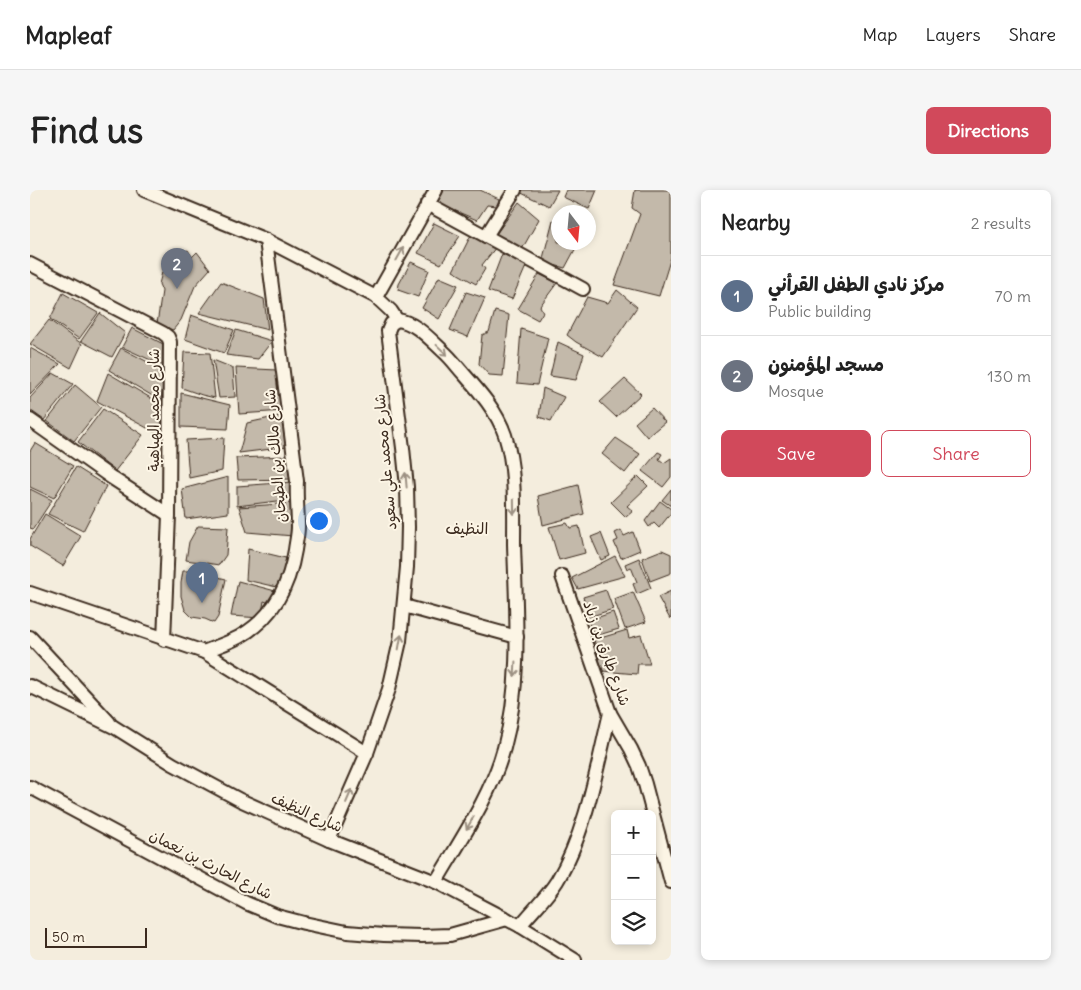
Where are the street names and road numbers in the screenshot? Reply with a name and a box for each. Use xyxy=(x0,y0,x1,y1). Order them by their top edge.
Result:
street label: شارع محمد الهباهبة xyxy=(144,349,164,472)
street label: شارع مالك بن الطيحان xyxy=(260,388,291,524)
street label: شارع محمد علي سعود xyxy=(370,393,404,531)
street label: شارع طارق بن زياد xyxy=(578,598,635,709)
street label: شارع النظيف xyxy=(268,788,346,837)
street label: شارع الحارث بن نعمان xyxy=(146,825,275,904)

